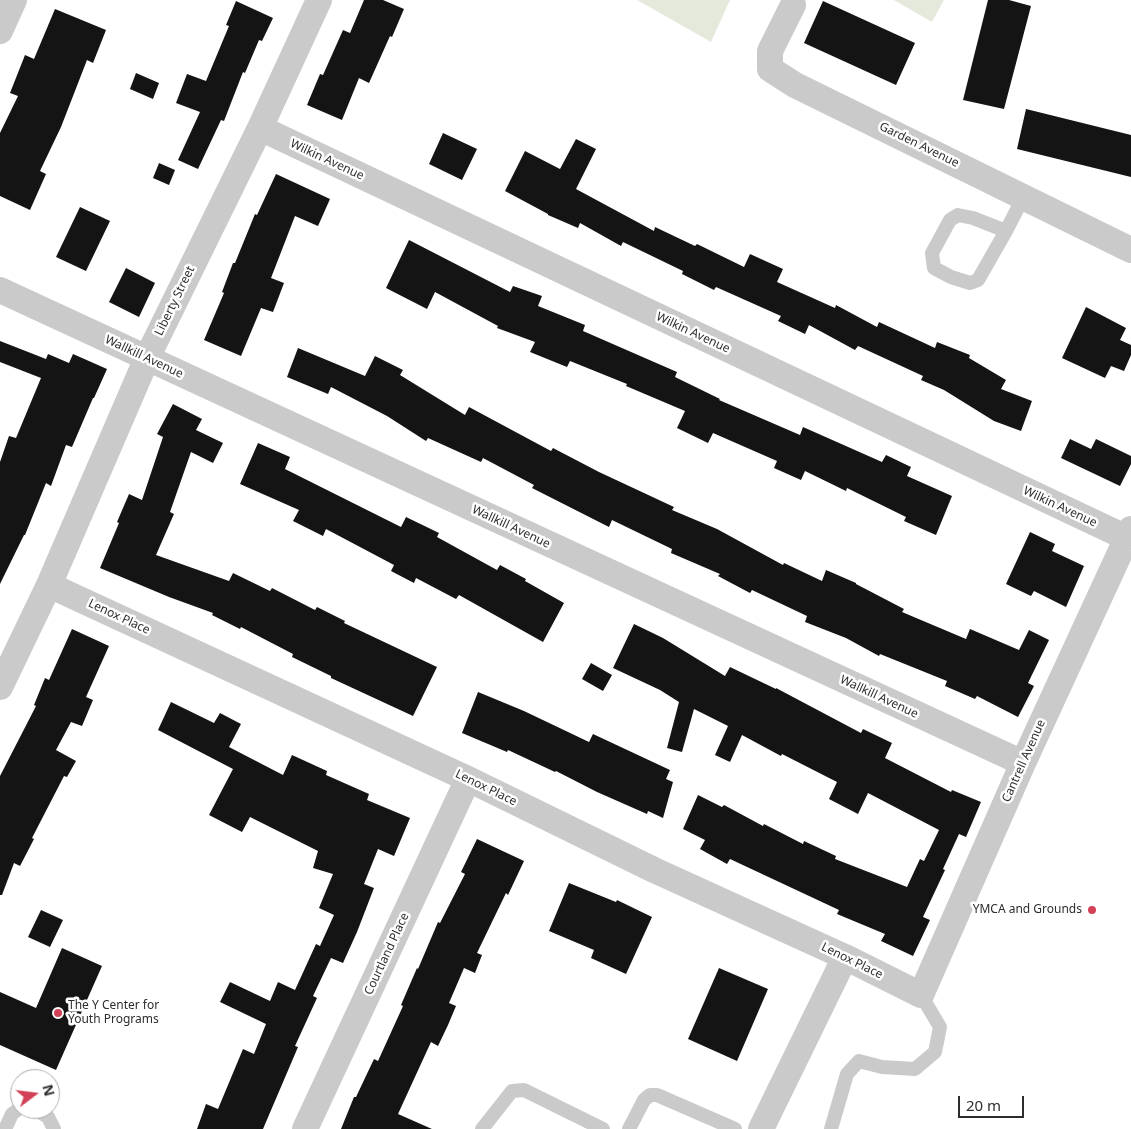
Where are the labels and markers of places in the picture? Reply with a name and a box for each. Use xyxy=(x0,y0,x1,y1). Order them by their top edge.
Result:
place label: YMCA and Grounds xyxy=(973,903,1082,917)
marker: YMCA and Grounds xyxy=(1086,904,1098,916)
place label: The Y Center for Youth Programs xyxy=(68,999,159,1027)
marker: The Y Center for Youth Programs xyxy=(52,1007,64,1019)

